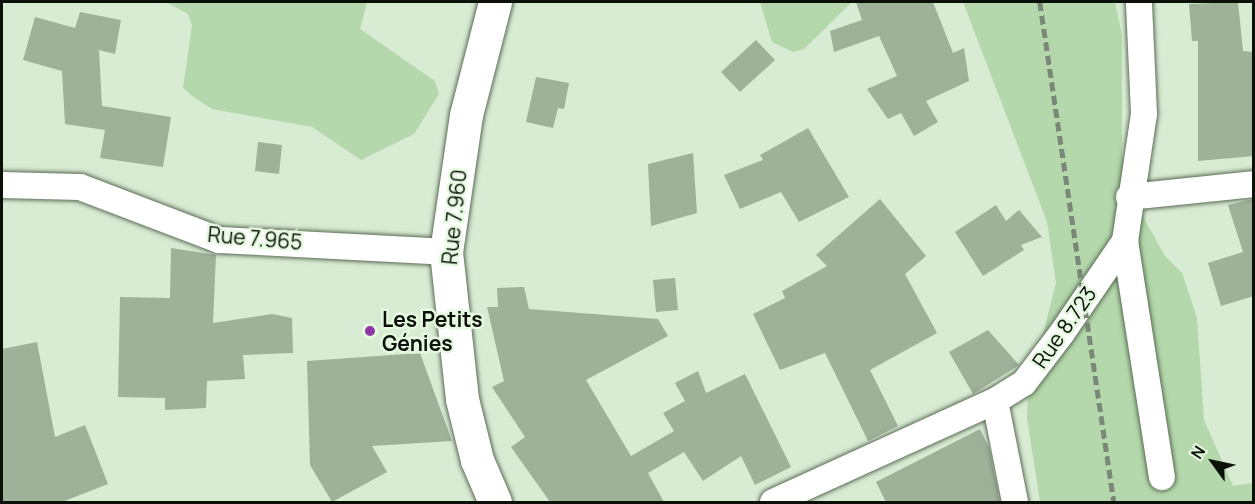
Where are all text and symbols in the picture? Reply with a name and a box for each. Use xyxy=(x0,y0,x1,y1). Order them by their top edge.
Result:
street label: Rue 7.960 xyxy=(436,168,472,266)
street label: Rue 7.965 xyxy=(207,221,303,255)
street label: Rue 8.723 xyxy=(1027,281,1101,373)
place label: Les Petits Génies xyxy=(382,306,483,356)
marker: Les Petits Génies xyxy=(363,324,377,338)
north arrow xyxy=(1183,432,1243,492)
text: N xyxy=(1186,441,1210,463)

